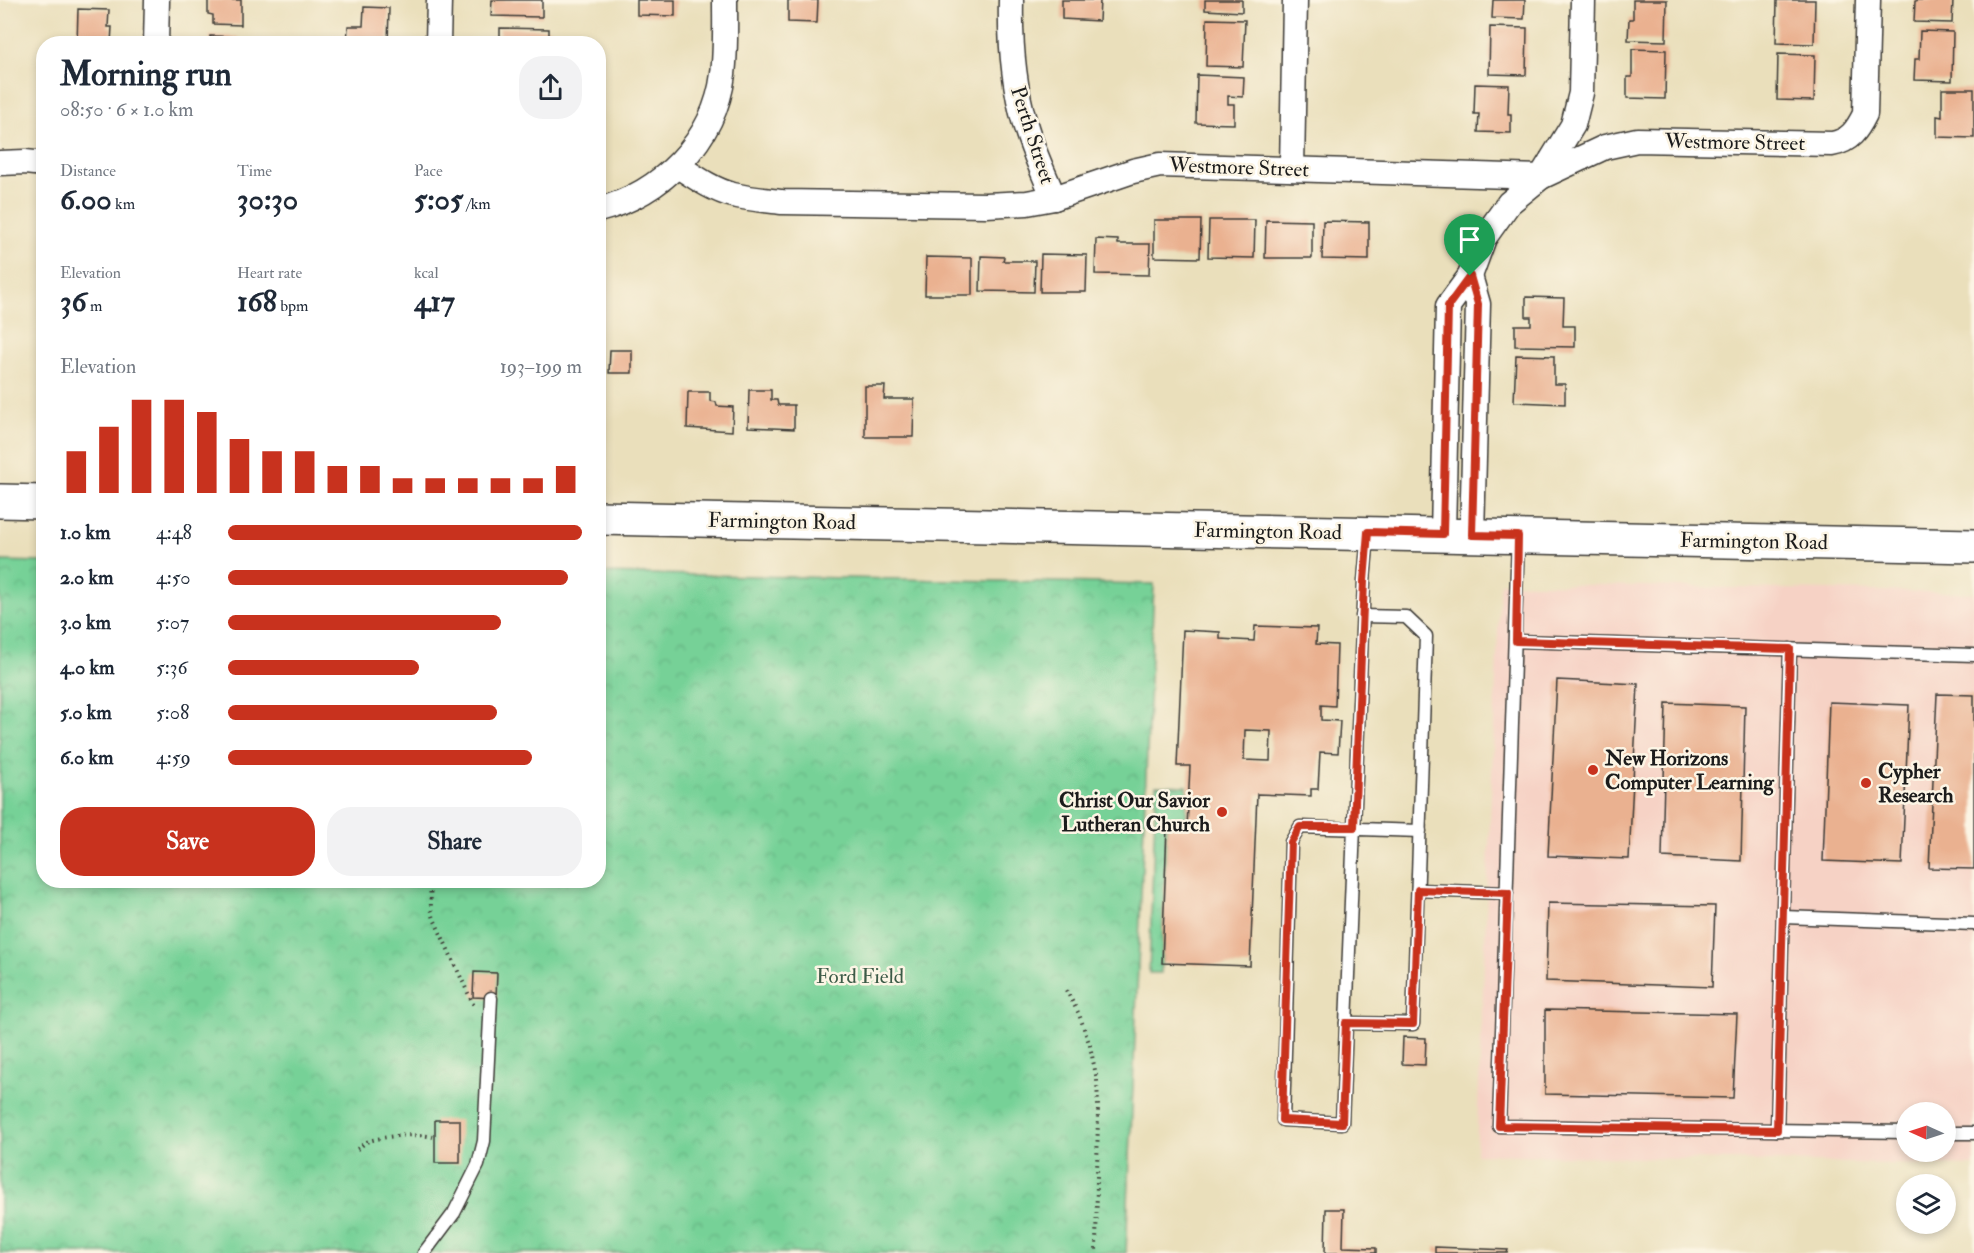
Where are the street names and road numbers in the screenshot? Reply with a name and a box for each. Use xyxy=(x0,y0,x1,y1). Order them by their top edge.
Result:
street label: Perth Street xyxy=(1004,83,1061,188)
street label: Westmore Street xyxy=(1664,128,1805,157)
street label: Westmore Street xyxy=(1167,152,1310,183)
street label: Farmington Road xyxy=(708,507,857,536)
street label: Farmington Road xyxy=(1194,517,1343,546)
street label: Farmington Road xyxy=(1680,527,1829,556)

